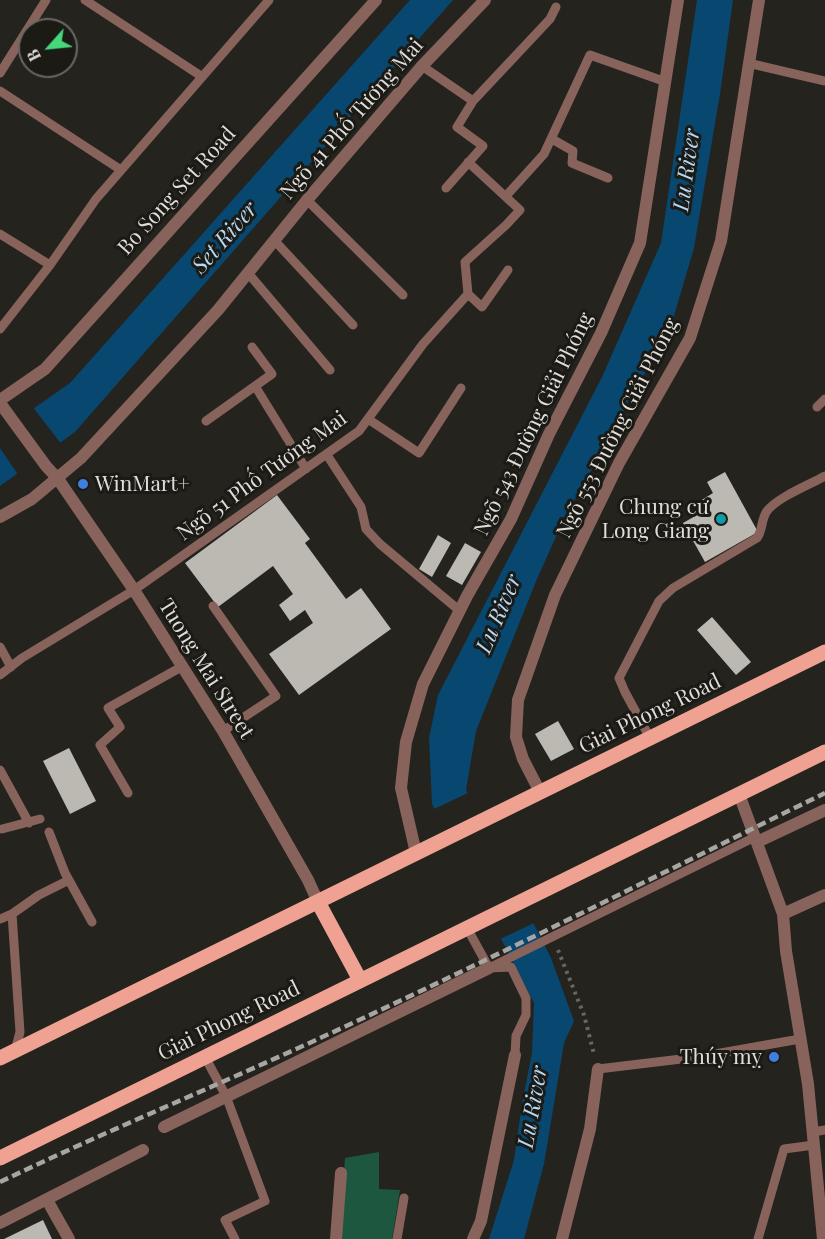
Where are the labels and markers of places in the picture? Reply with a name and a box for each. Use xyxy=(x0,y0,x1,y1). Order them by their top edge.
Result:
place label: WinMart+ xyxy=(95,471,190,497)
marker: WinMart+ xyxy=(76,477,90,491)
place label: Chung cư Long Giang xyxy=(602,494,709,544)
marker: Chung cư Long Giang xyxy=(714,512,728,526)
place label: Thúy mỵ xyxy=(680,1044,762,1070)
marker: Thúy mỵ xyxy=(767,1050,781,1064)

